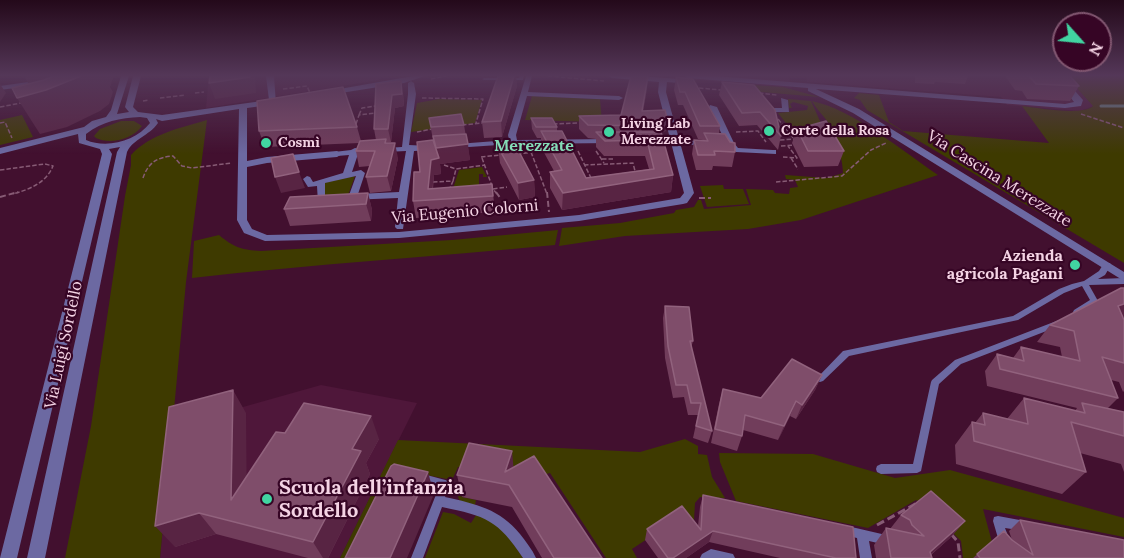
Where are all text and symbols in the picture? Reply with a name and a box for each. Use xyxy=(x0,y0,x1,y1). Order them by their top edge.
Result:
north arrow xyxy=(1052,12,1112,72)
text: N xyxy=(1085,39,1108,59)
place label: Living Lab Merezzate xyxy=(621,116,691,148)
place label: Corte della Rosa xyxy=(781,123,889,139)
marker: Corte della Rosa xyxy=(762,124,776,138)
marker: Living Lab Merezzate xyxy=(602,125,616,139)
street label: Via Cascina Merezzate xyxy=(923,127,1075,231)
place label: Cosmì xyxy=(278,135,320,151)
marker: Cosmì xyxy=(259,136,273,150)
district label: Merezzate xyxy=(494,136,574,156)
street label: Via Eugenio Colorni xyxy=(391,196,539,228)
place label: Azienda agricola Pagani xyxy=(947,246,1063,284)
marker: Azienda agricola Pagani xyxy=(1068,258,1082,272)
street label: Via Luigi Sordello xyxy=(41,279,87,411)
place label: Scuola dell’infanzia Sordello xyxy=(279,476,464,523)
marker: Scuola dell’infanzia Sordello xyxy=(260,492,274,506)

